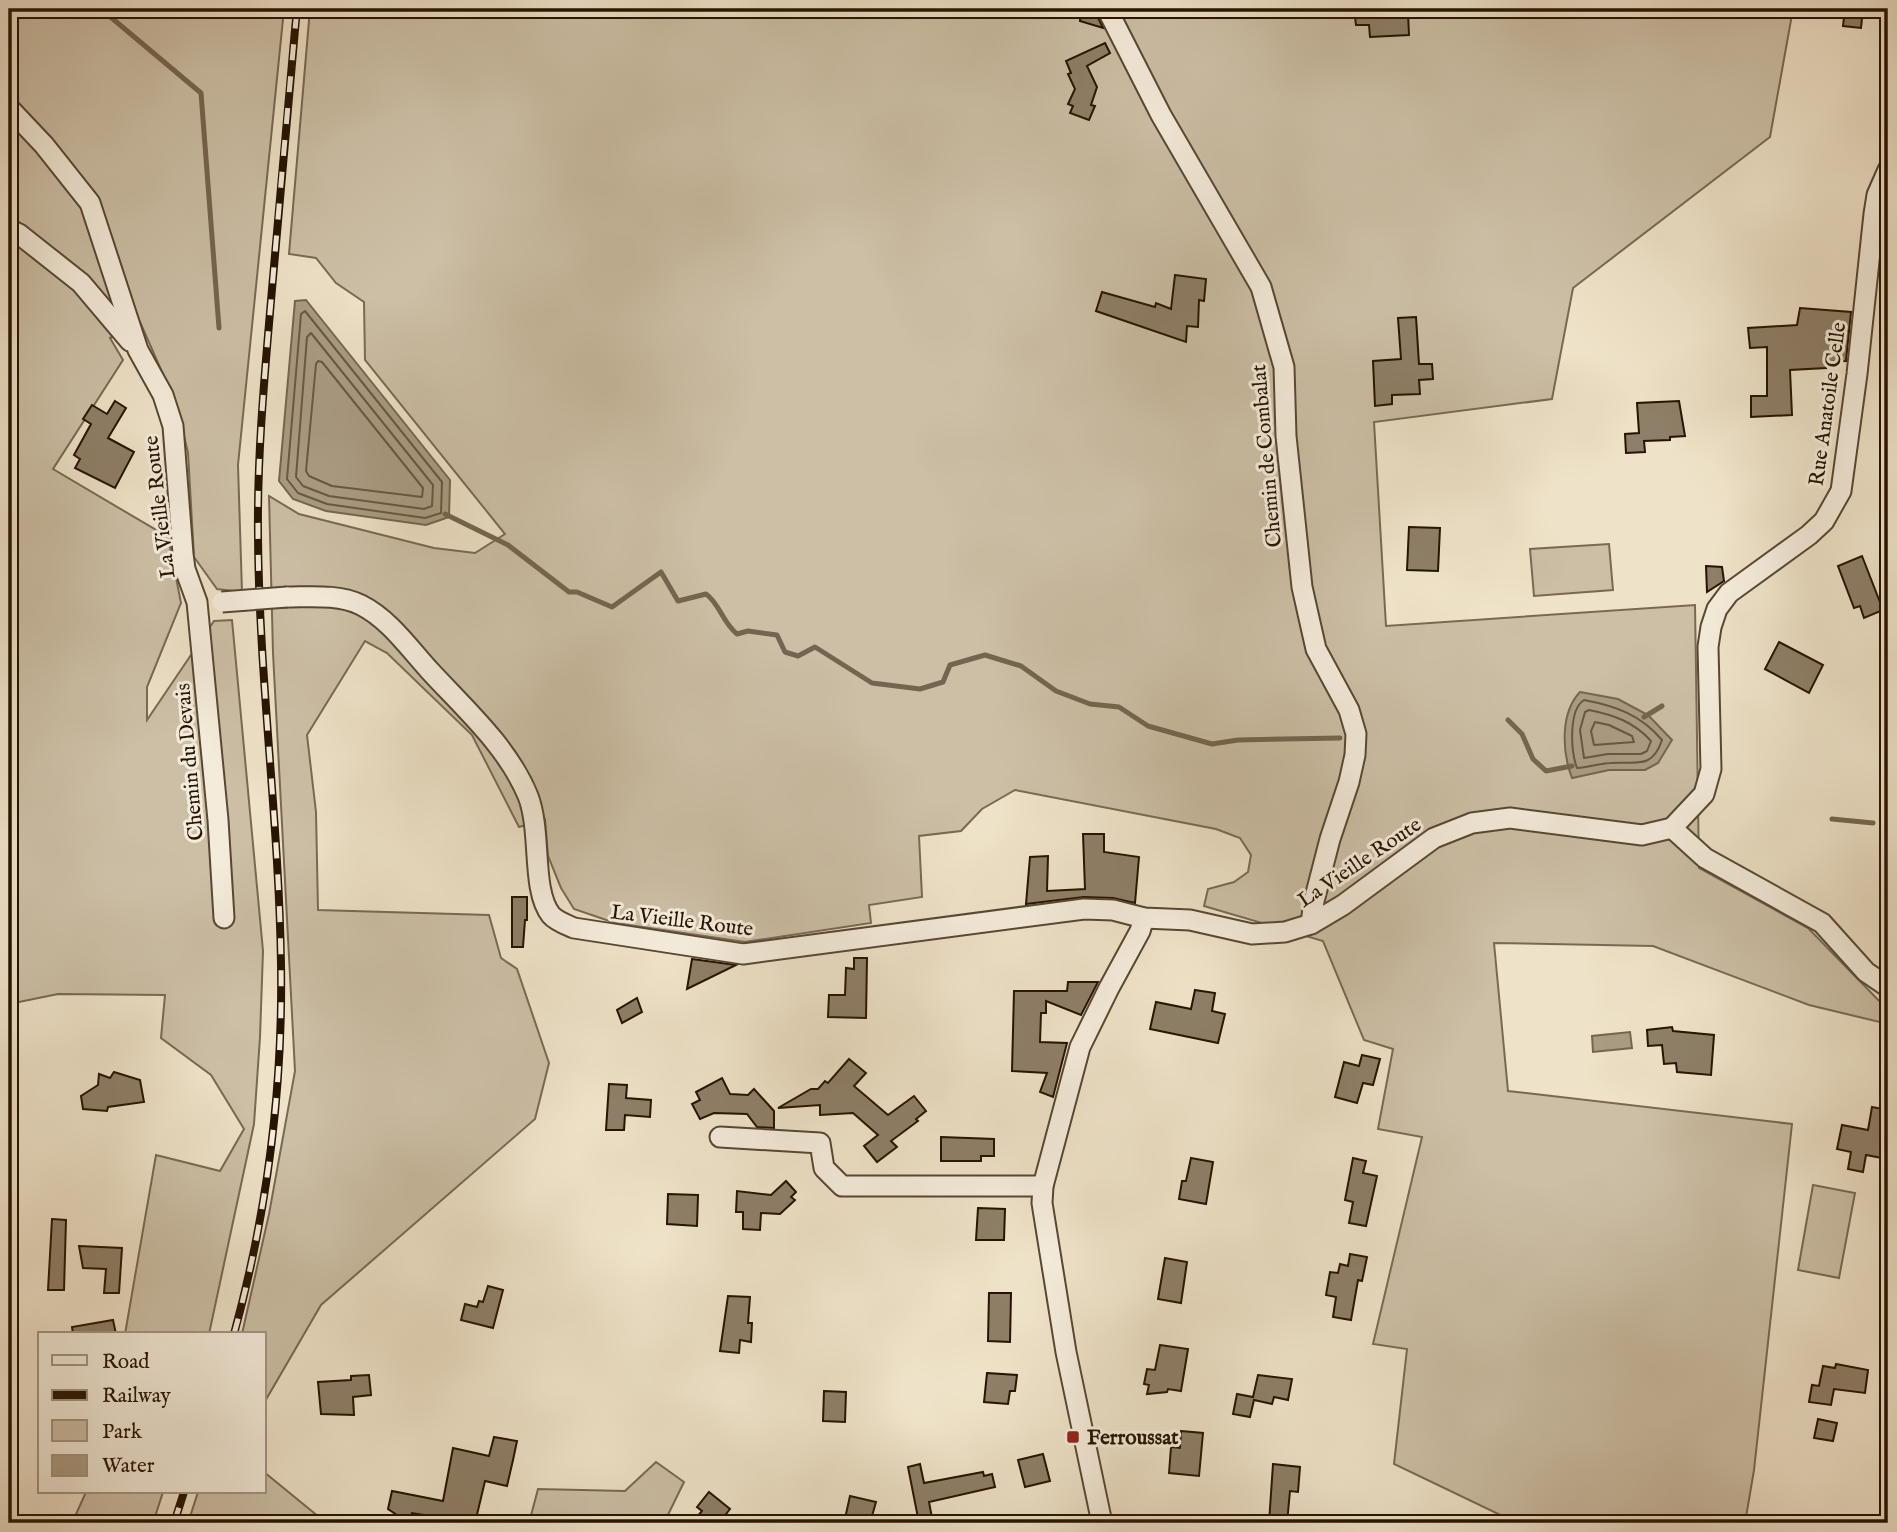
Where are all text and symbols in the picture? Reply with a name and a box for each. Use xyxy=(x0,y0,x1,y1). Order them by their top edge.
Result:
street label: Rue Anatoile Celle xyxy=(1804,320,1853,488)
street label: Chemin de Combalat xyxy=(1246,363,1289,549)
street label: La Vieille Route xyxy=(138,434,183,580)
street label: Chemin du Devais xyxy=(170,682,211,842)
street label: La Vieille Route xyxy=(1293,812,1427,915)
street label: La Vieille Route xyxy=(609,899,755,944)
legend xyxy=(38,1332,266,1494)
text: Road xyxy=(102,1349,150,1376)
text: Railway xyxy=(102,1383,172,1410)
text: Park xyxy=(102,1419,143,1446)
place label: Ferroussat xyxy=(1087,1425,1179,1452)
marker: Ferroussat xyxy=(1065,1429,1081,1445)
text: Water xyxy=(102,1453,155,1480)

